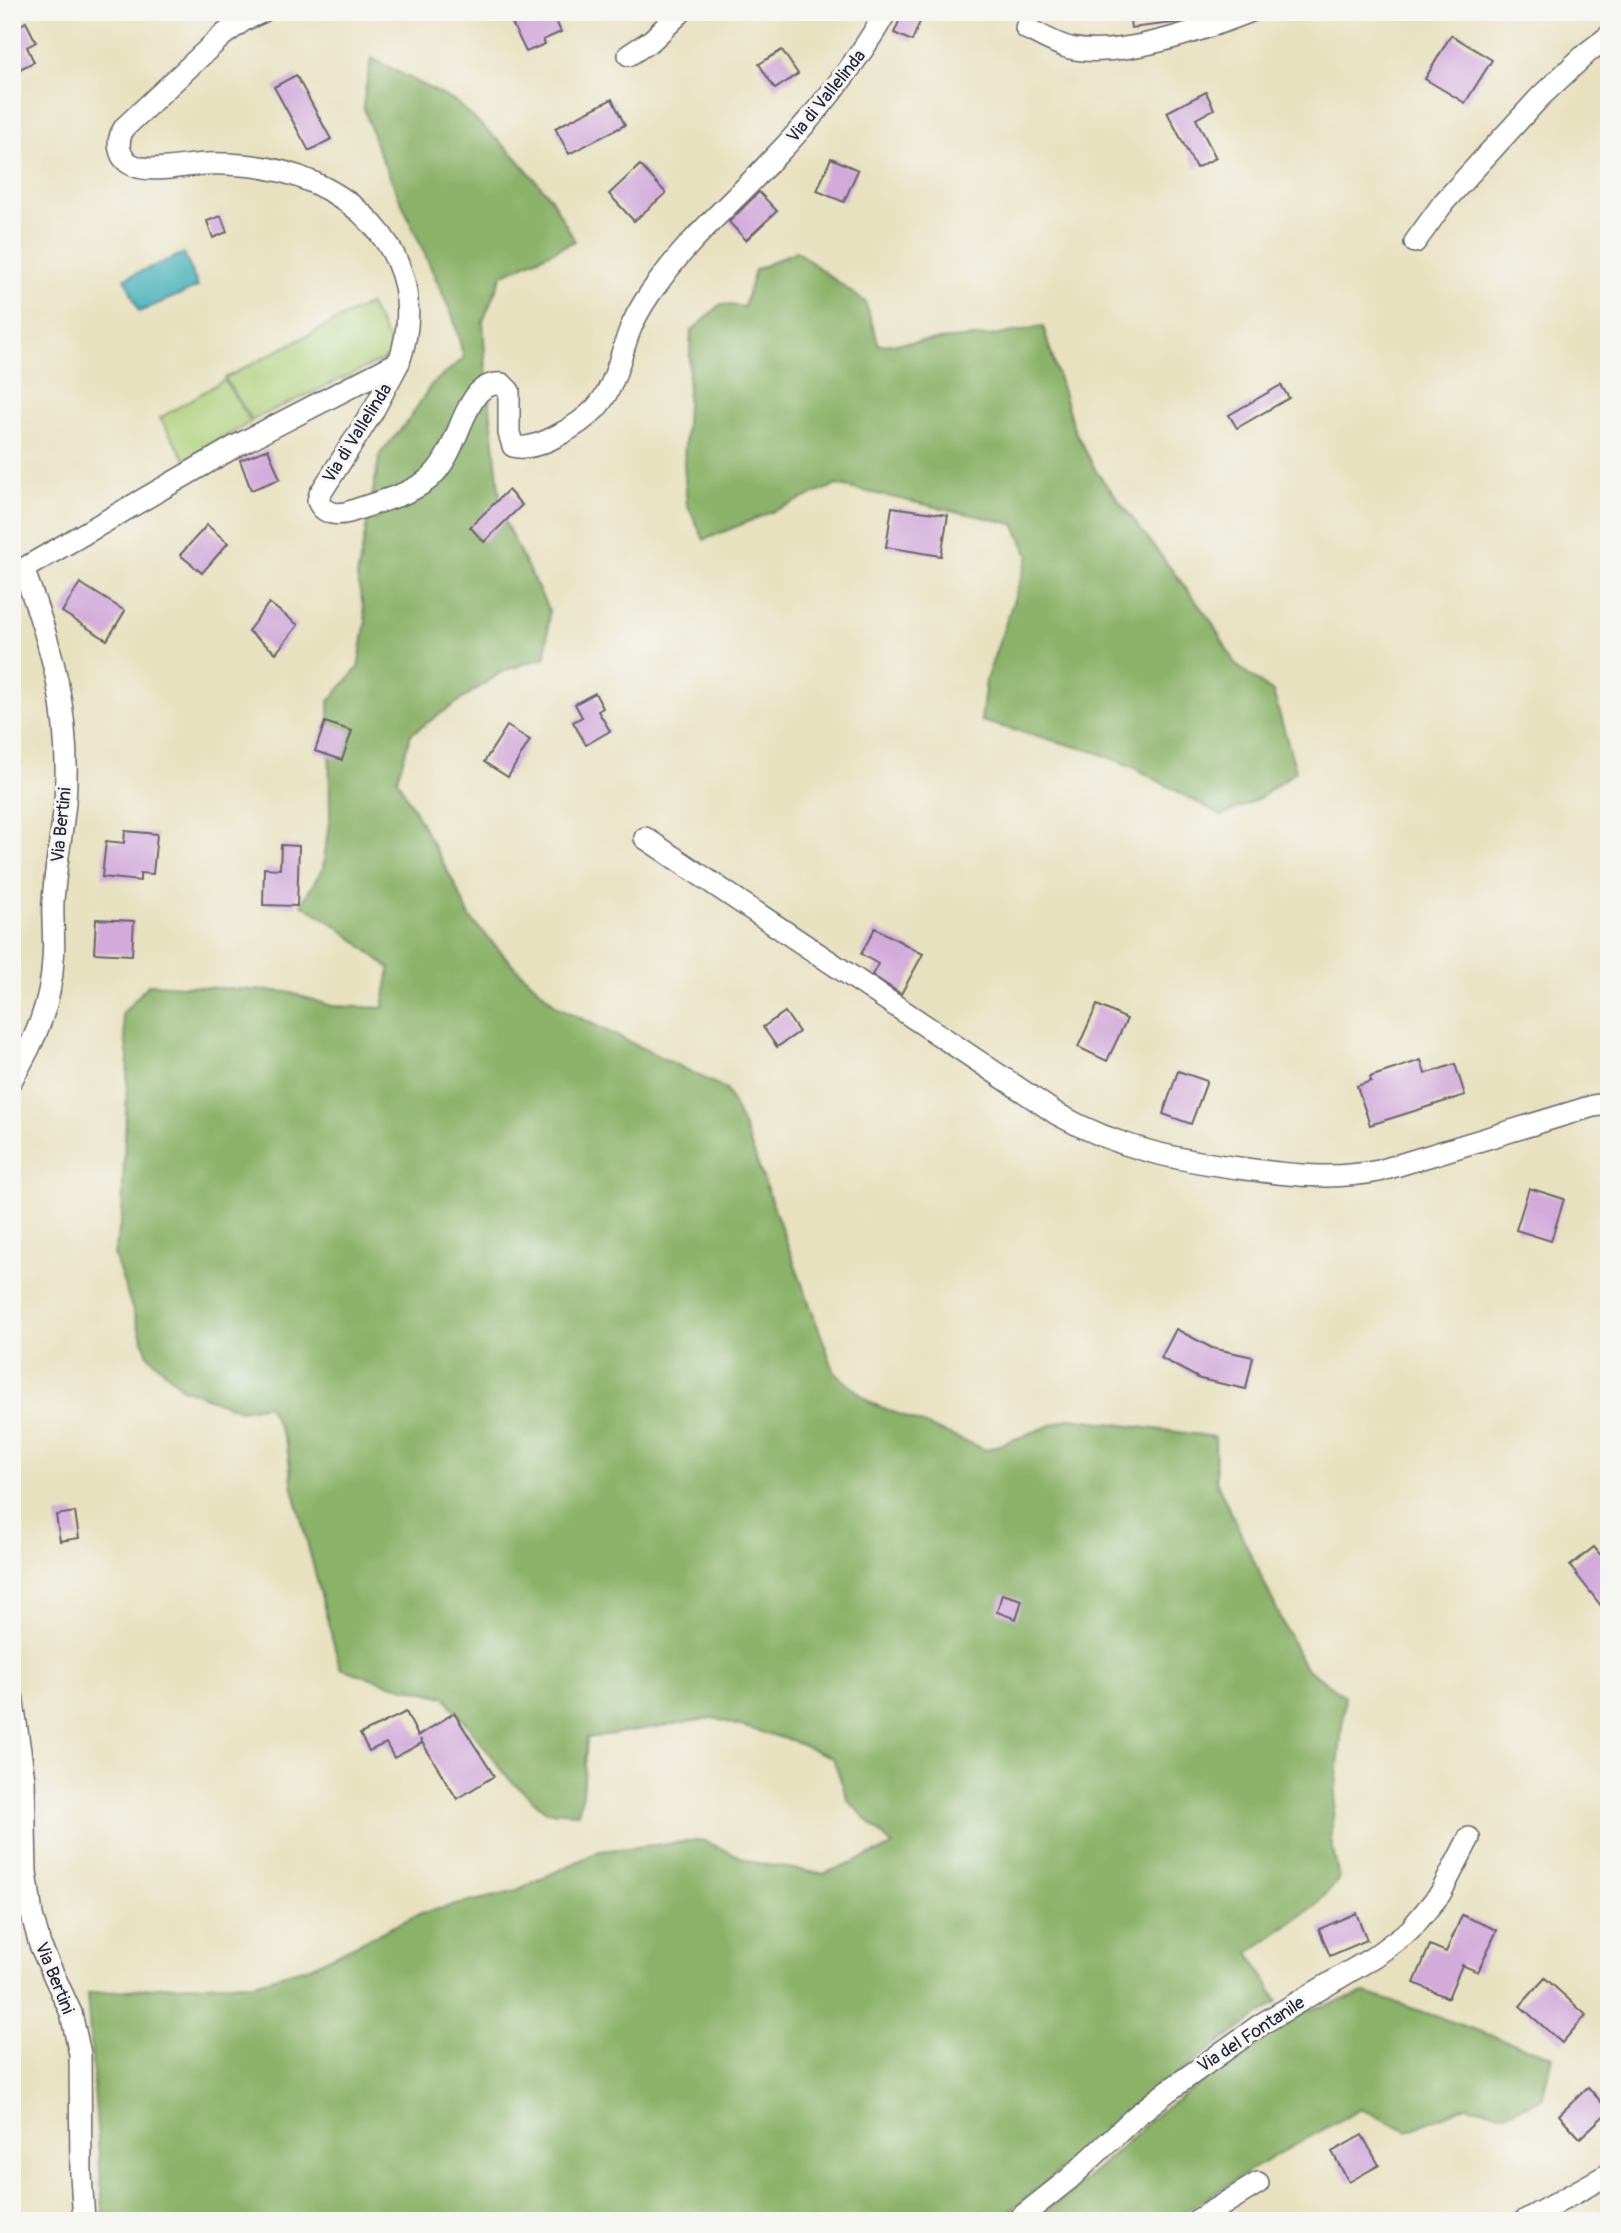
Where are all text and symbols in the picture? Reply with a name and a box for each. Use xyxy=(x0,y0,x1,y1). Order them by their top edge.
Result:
street label: Via di Vallelinda xyxy=(782,45,871,148)
street label: Via di Vallelinda xyxy=(318,379,397,487)
street label: Via Bertini xyxy=(46,786,77,864)
street label: Via Bertini xyxy=(30,1939,79,2017)
street label: Via del Fontanile xyxy=(1193,1991,1309,2078)

